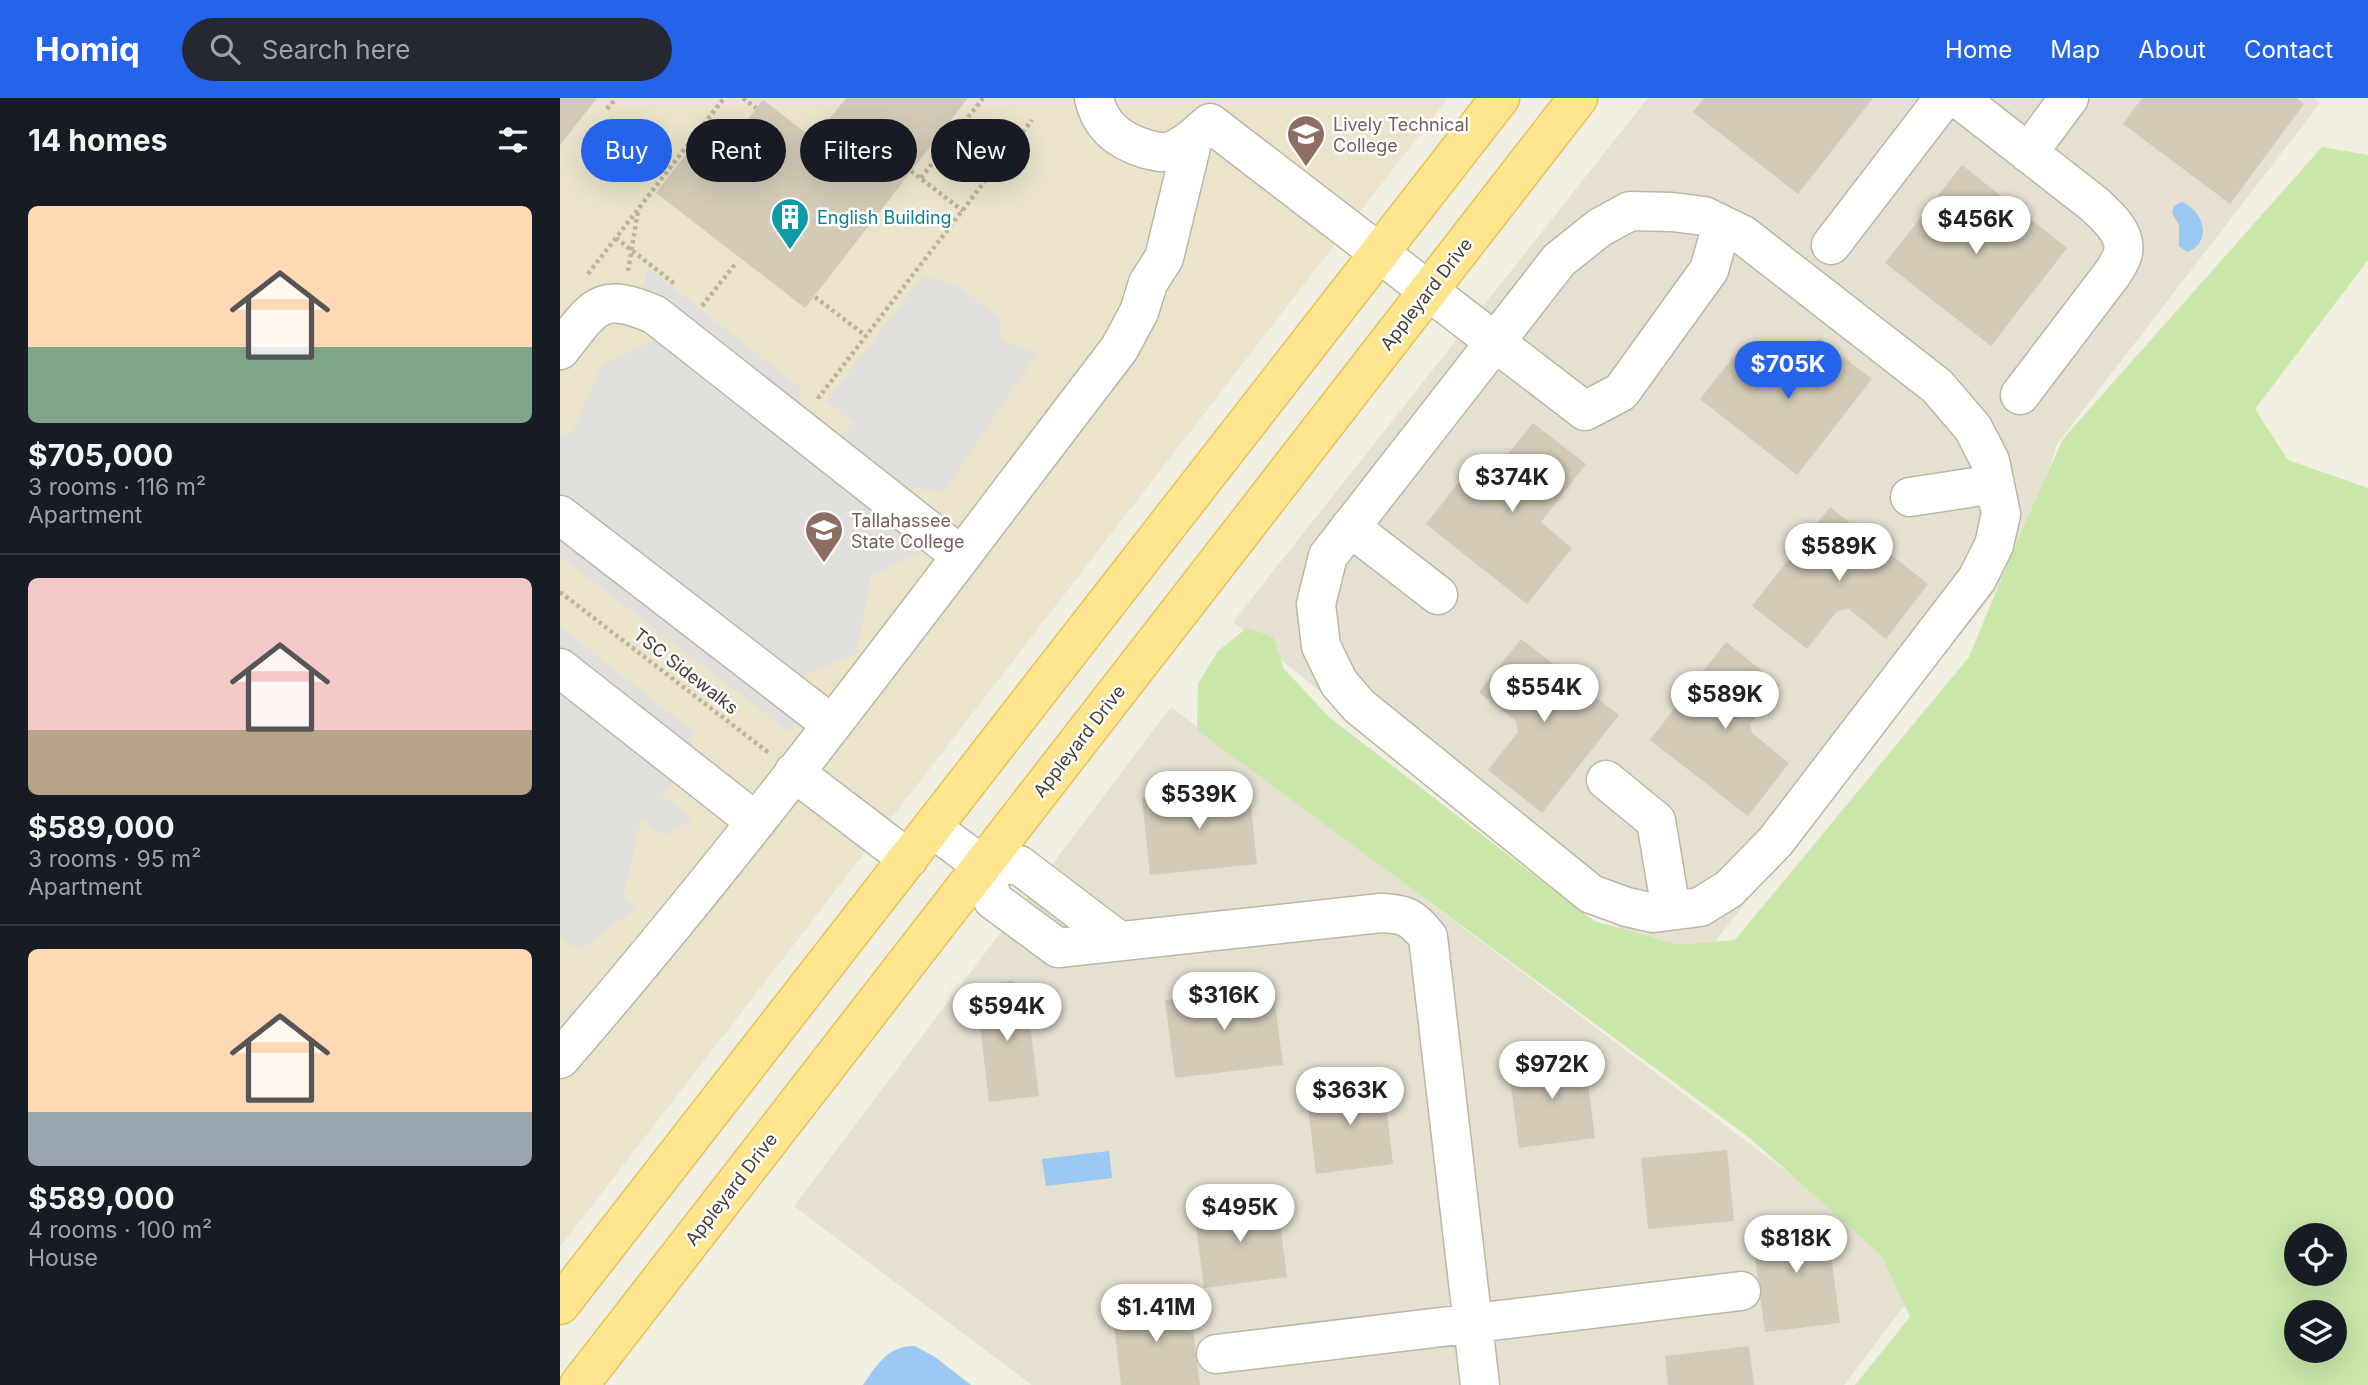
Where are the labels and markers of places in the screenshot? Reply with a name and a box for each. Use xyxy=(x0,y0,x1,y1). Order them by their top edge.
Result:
school or university icon: Lively Technical College xyxy=(1285,113,1327,168)
place label: Lively Technical College xyxy=(1333,114,1469,156)
building icon: English Building xyxy=(769,196,811,251)
pin: $456K xyxy=(1927,197,2025,256)
place label: English Building xyxy=(817,207,952,228)
pin: $705K xyxy=(1739,342,1837,401)
pin: $374K xyxy=(1463,454,1561,514)
school or university icon: Tallahassee State College xyxy=(803,509,845,564)
place label: Tallahassee State College xyxy=(851,510,965,552)
pin: $589K xyxy=(1790,524,1888,583)
pin: $554K xyxy=(1495,664,1593,724)
pin: $589K xyxy=(1676,672,1774,731)
pin: $539K xyxy=(1150,772,1248,831)
pin: $316K xyxy=(1175,972,1273,1032)
pin: $594K xyxy=(958,984,1056,1043)
pin: $972K xyxy=(1503,1042,1601,1101)
pin: $363K xyxy=(1301,1068,1399,1127)
pin: $495K xyxy=(1191,1184,1289,1244)
pin: $818K xyxy=(1747,1216,1845,1275)
pin: $1.41M xyxy=(1099,1284,1213,1344)

